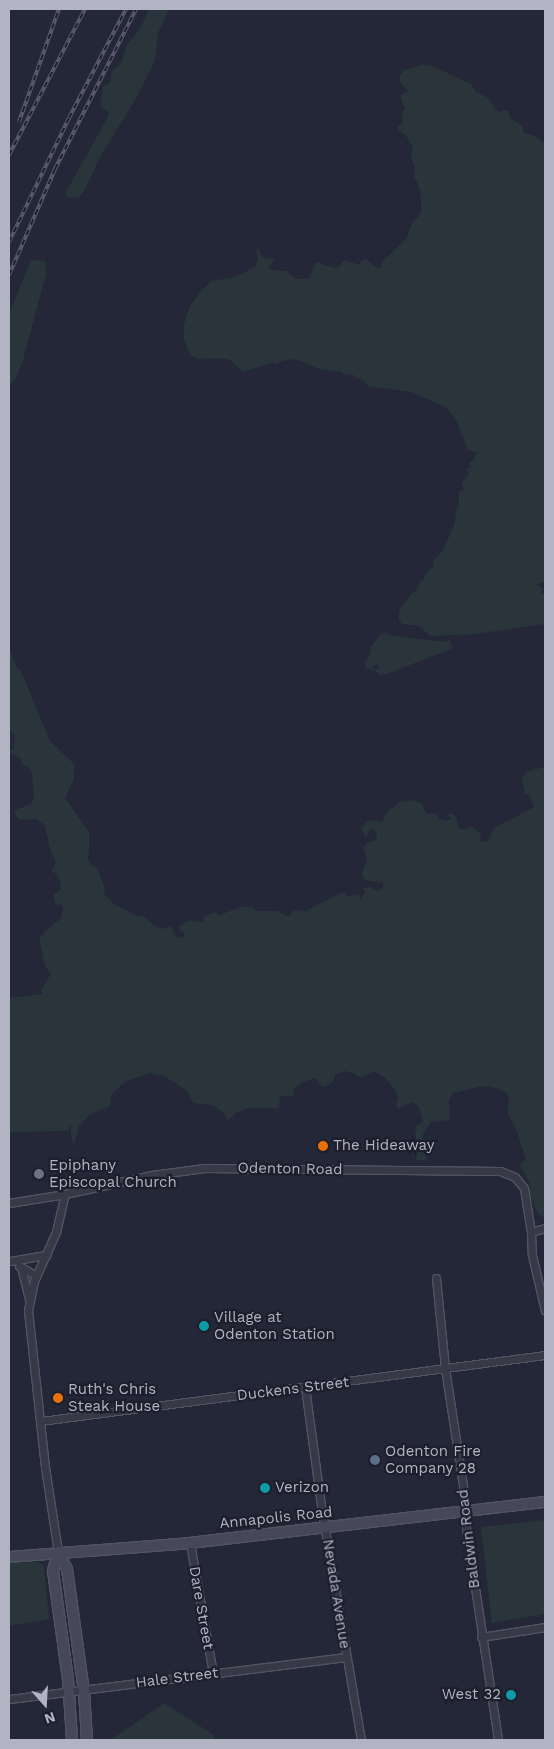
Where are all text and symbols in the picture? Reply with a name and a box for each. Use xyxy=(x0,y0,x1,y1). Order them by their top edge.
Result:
place label: The Hideaway xyxy=(333,1137,434,1155)
marker: The Hideaway xyxy=(317,1140,329,1152)
place label: Epiphany Episcopal Church xyxy=(49,1156,177,1191)
street label: Odenton Road xyxy=(237,1159,343,1179)
marker: Epiphany Episcopal Church xyxy=(33,1168,45,1180)
place label: Village at Odenton Station xyxy=(214,1308,335,1343)
marker: Village at Odenton Station xyxy=(198,1320,210,1332)
street label: Duckens Street xyxy=(236,1373,350,1405)
place label: Ruth's Chris Steak House xyxy=(68,1380,160,1415)
marker: Ruth's Chris Steak House xyxy=(52,1392,64,1404)
place label: Odenton Fire Company 28 xyxy=(385,1442,481,1477)
marker: Odenton Fire Company 28 xyxy=(369,1454,381,1466)
place label: Verizon xyxy=(275,1479,329,1497)
marker: Verizon xyxy=(259,1482,271,1494)
street label: Baldwin Road xyxy=(454,1488,484,1590)
street label: Annapolis Road xyxy=(219,1503,333,1533)
street label: Nevada Avenue xyxy=(318,1538,354,1650)
street label: Dare Street xyxy=(185,1565,217,1651)
street label: Hale Street xyxy=(135,1664,219,1692)
north arrow xyxy=(20,1679,70,1729)
place label: West 32 xyxy=(442,1686,501,1704)
marker: West 32 xyxy=(505,1689,517,1701)
text: N xyxy=(42,1709,57,1727)

